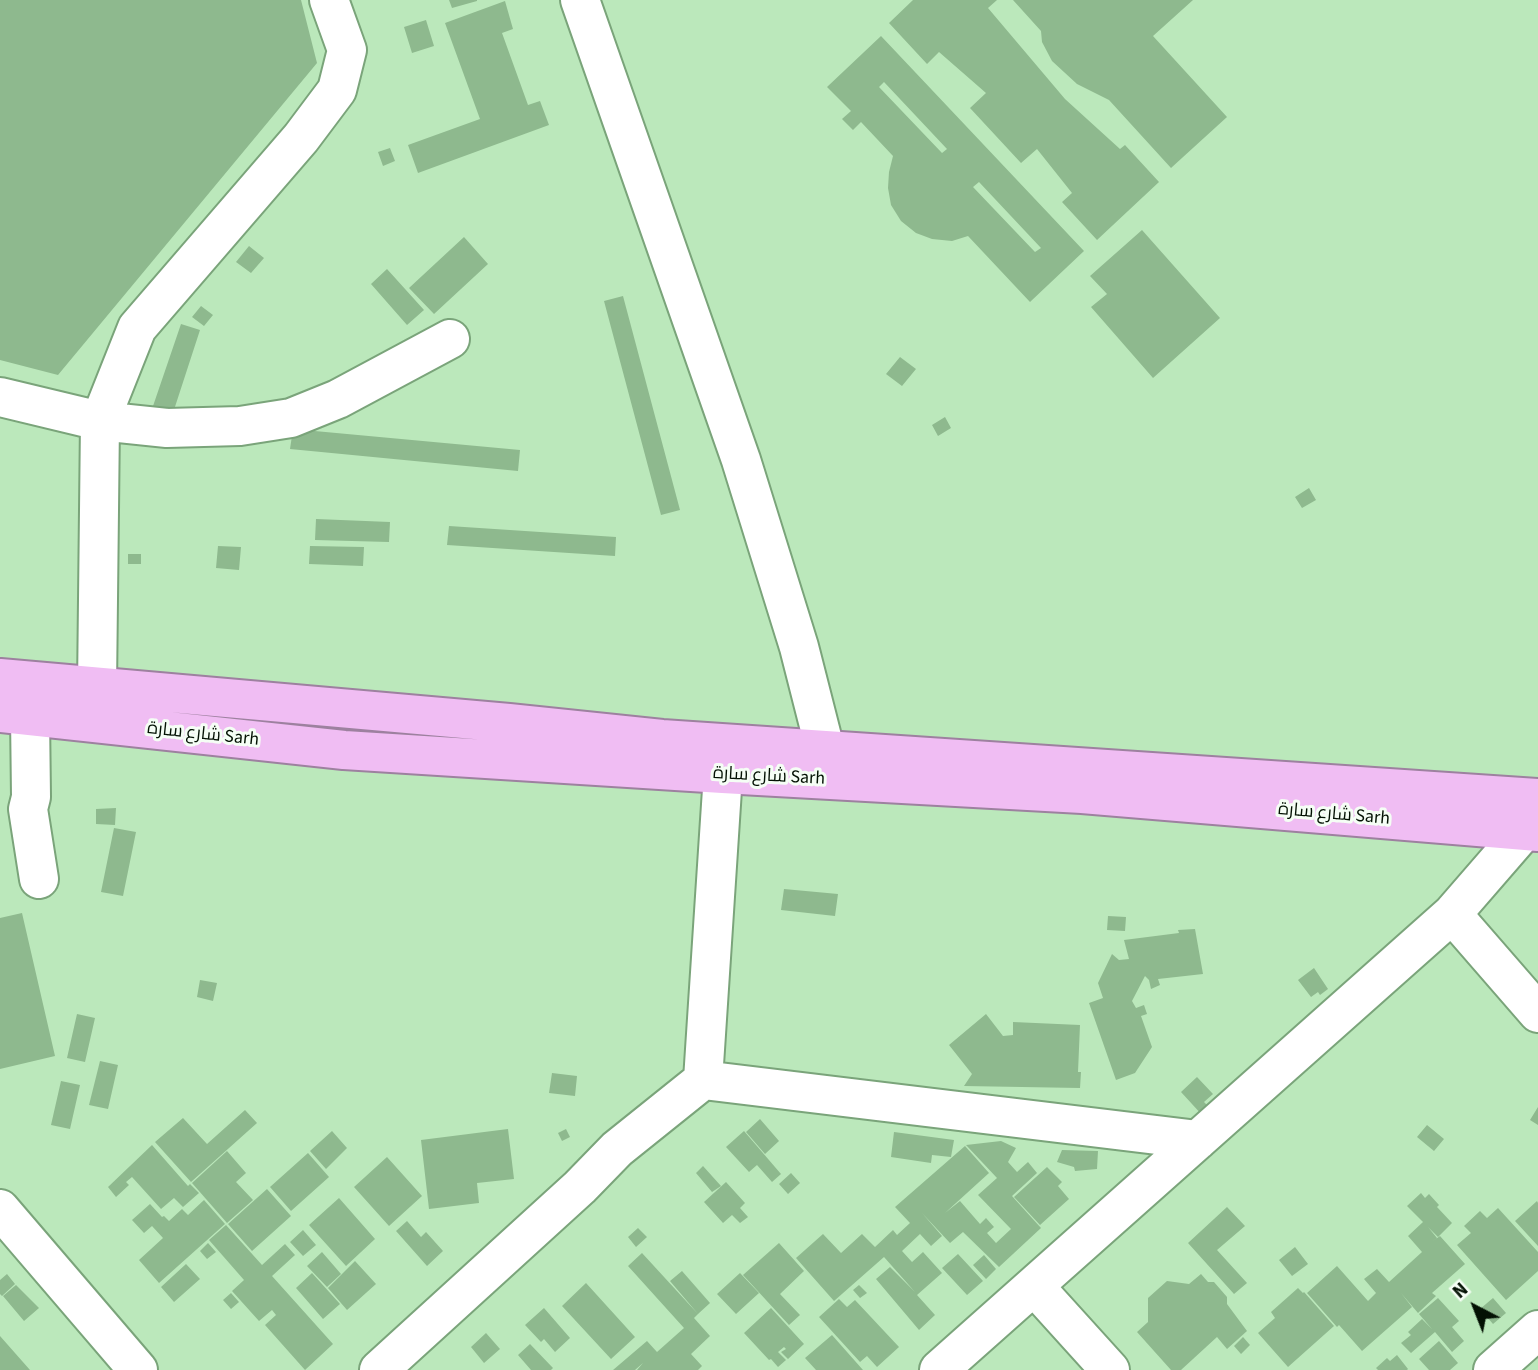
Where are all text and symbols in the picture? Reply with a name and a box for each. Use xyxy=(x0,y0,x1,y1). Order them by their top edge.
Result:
street label: شارع سارة Sarh xyxy=(146,718,260,752)
street label: شارع سارة Sarh xyxy=(712,763,826,791)
street label: شارع سارة Sarh xyxy=(1277,799,1391,831)
north arrow xyxy=(1440,1272,1510,1342)
text: N xyxy=(1447,1277,1474,1305)

